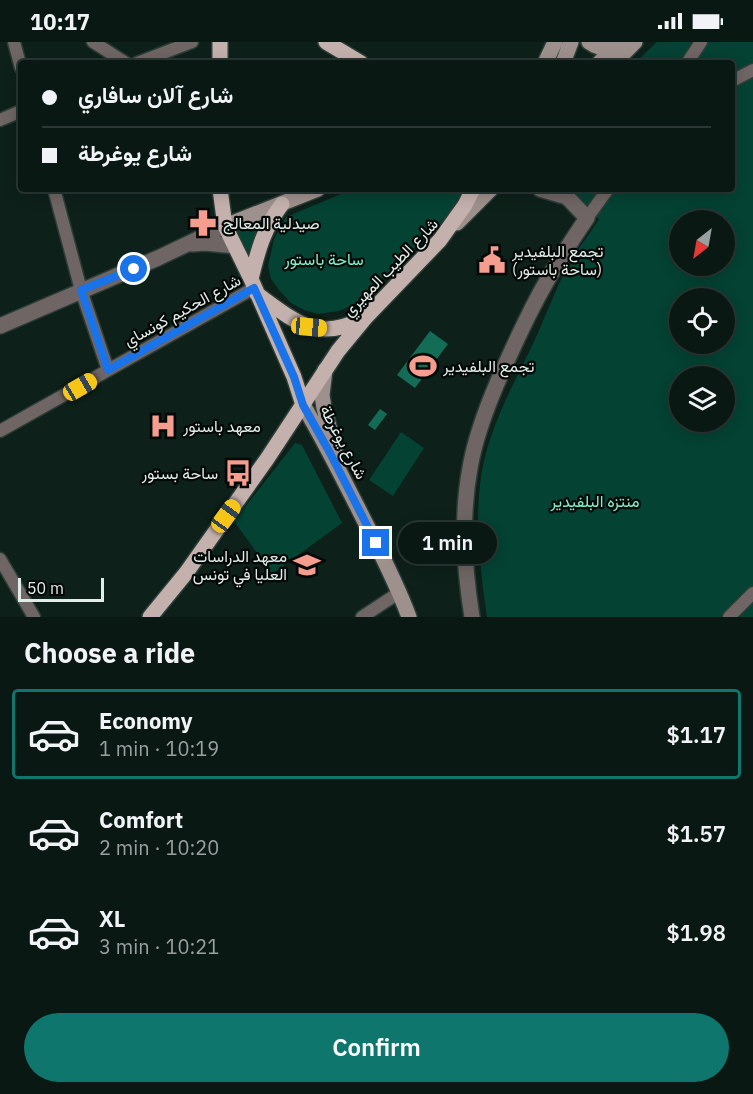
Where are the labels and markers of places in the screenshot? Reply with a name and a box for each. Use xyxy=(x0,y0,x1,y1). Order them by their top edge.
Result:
pharmacy icon: صيدلية المعالج xyxy=(188,208,218,238)
place label: صيدلية المعالج xyxy=(223,213,320,235)
place label: تجمع البلفيدير (ساحة باستور) xyxy=(511,241,603,280)
public building icon: تجمع البلفيدير (ساحة باستور) xyxy=(477,245,507,275)
sports icon: تجمع البلفيدير xyxy=(408,351,438,381)
place label: تجمع البلفيدير xyxy=(442,356,534,378)
hospital icon: معهد باستور xyxy=(148,411,178,441)
place label: معهد باستور xyxy=(182,416,261,437)
bus stop icon: ساحة بستور xyxy=(223,458,253,488)
place label: ساحة بستور xyxy=(141,463,218,484)
place label: معهد الدراسات العليا في تونس xyxy=(193,546,287,588)
school or university icon: معهد الدراسات العليا في تونس xyxy=(292,550,322,580)

